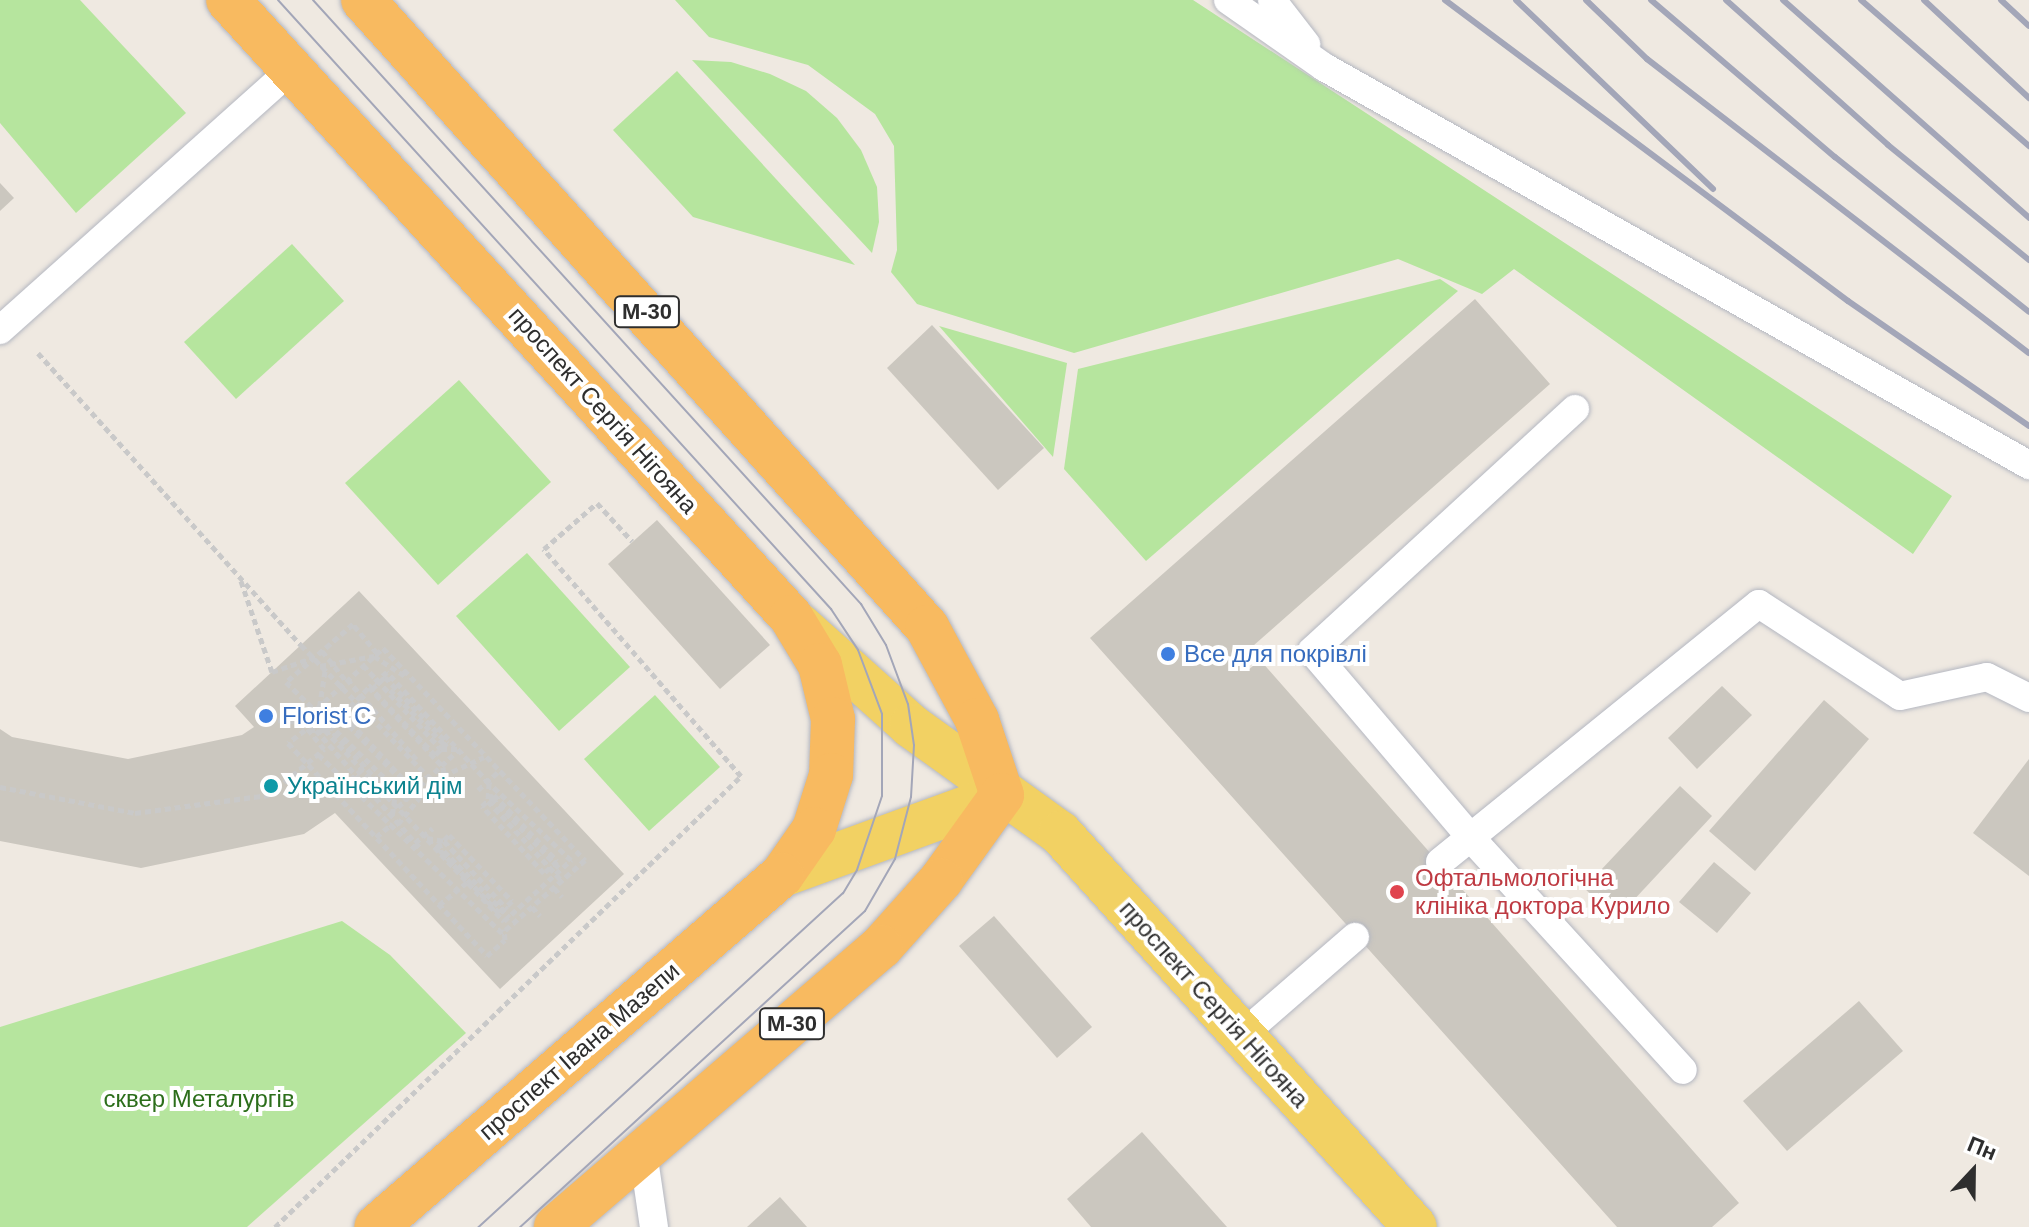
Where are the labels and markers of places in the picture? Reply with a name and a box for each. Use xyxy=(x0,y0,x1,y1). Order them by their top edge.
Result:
place label: Все для покрівлі xyxy=(1184,640,1367,668)
marker: Все для покрівлі xyxy=(1159,645,1177,663)
place label: Florist C xyxy=(282,702,371,730)
marker: Florist C xyxy=(257,707,275,725)
place label: Український дім xyxy=(287,772,463,800)
marker: Український дім xyxy=(262,777,280,795)
place label: Офтальмологічна клініка доктора Курило xyxy=(1415,864,1670,920)
marker: Офтальмологічна клініка доктора Курило xyxy=(1386,881,1408,903)

